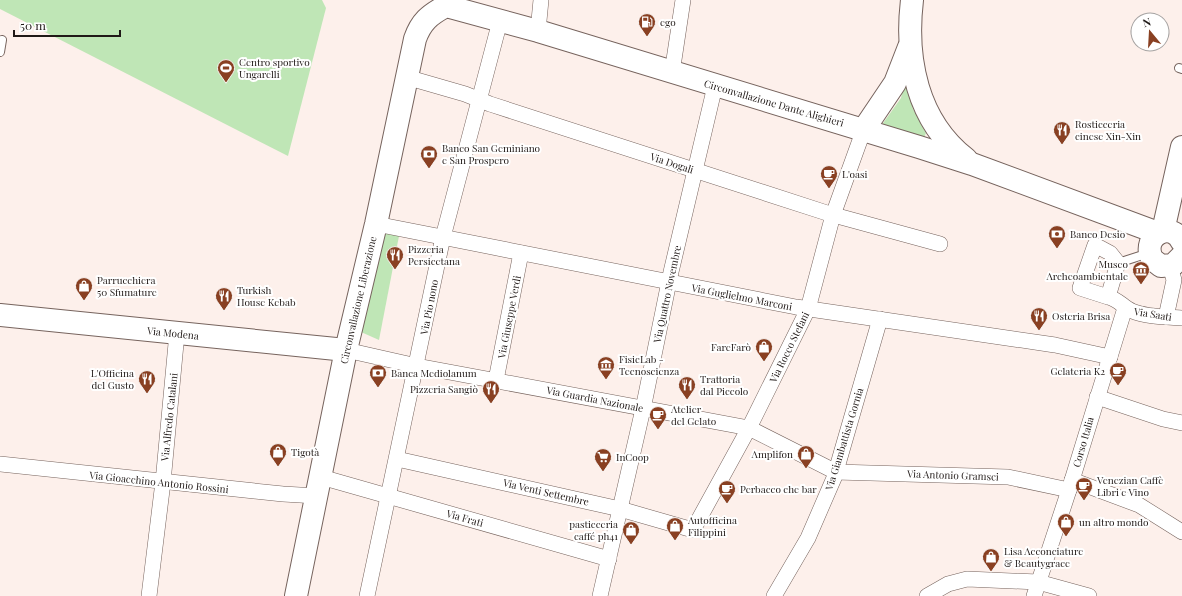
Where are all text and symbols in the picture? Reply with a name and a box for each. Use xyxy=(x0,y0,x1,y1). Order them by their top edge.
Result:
scale bar xyxy=(14,12,120,38)
fuel station icon: ego xyxy=(637,12,657,37)
north arrow xyxy=(1130,12,1170,52)
text: N xyxy=(1141,14,1153,30)
place label: ego xyxy=(660,15,676,29)
text: 50 m xyxy=(20,17,46,33)
place label: Centro sportivo Ungarelli xyxy=(239,55,310,81)
sports icon: Centro sportivo Ungarelli xyxy=(216,58,236,83)
street label: Circonvallazione Dante Alighieri xyxy=(702,76,846,130)
place label: Rosticceria cinese Xin-Xin xyxy=(1075,117,1141,143)
restaurant icon: Rosticceria cinese Xin-Xin xyxy=(1052,120,1072,145)
place label: Banco San Geminiano e San Prospero xyxy=(442,141,541,167)
bank icon: Banco San Geminiano e San Prospero xyxy=(419,144,439,169)
street label: Via Dogali xyxy=(648,149,696,177)
cafe icon: L'oasi xyxy=(819,164,839,189)
place label: L'oasi xyxy=(842,167,868,181)
bank icon: Banco Desio xyxy=(1047,224,1067,249)
place label: Banco Desio xyxy=(1070,227,1126,241)
street label: Circonvallazione Liberazione xyxy=(336,235,380,365)
place label: Pizzeria Persicetana xyxy=(408,242,460,268)
street label: Via Quattro Novembre xyxy=(650,244,684,345)
restaurant icon: Pizzeria Persicetana xyxy=(385,245,405,270)
place label: Museo Archeoambientale xyxy=(1045,257,1129,283)
museum icon: Museo Archeoambientale xyxy=(1131,260,1151,285)
place label: Parrucchiera 50 Sfumature xyxy=(97,273,157,299)
street label: Via Giuseppe Verdi xyxy=(494,274,524,361)
shop icon: Parrucchiera 50 Sfumature xyxy=(74,276,94,301)
street label: Via Pio nono xyxy=(417,278,441,337)
street label: Via Guglielmo Marconi xyxy=(690,280,794,314)
place label: Turkish House Kebab xyxy=(237,283,296,309)
restaurant icon: Turkish House Kebab xyxy=(214,286,234,311)
street label: Via Saati xyxy=(1132,304,1173,324)
restaurant icon: Osteria Brisa xyxy=(1029,306,1049,331)
street label: Via Rocco Stefani xyxy=(765,309,812,386)
place label: Osteria Brisa xyxy=(1052,309,1110,323)
street label: Via Modena xyxy=(145,323,200,343)
shop icon: FareFarò xyxy=(754,337,774,362)
place label: FareFarò xyxy=(711,340,752,354)
place label: FisicLab - Tecnoscienza xyxy=(619,352,679,378)
museum icon: FisicLab - Tecnoscienza xyxy=(596,355,616,380)
cafe icon: Gelateria K2 xyxy=(1108,361,1128,386)
bank icon: Banca Mediolanum xyxy=(368,363,388,388)
place label: Gelateria K2 xyxy=(1050,364,1105,378)
place label: L'Officina del Gusto xyxy=(91,366,135,392)
place label: Banca Mediolanum xyxy=(391,366,477,380)
restaurant icon: L'Officina del Gusto xyxy=(137,369,157,394)
street label: Via Alfredo Catalani xyxy=(157,372,181,463)
place label: Trattoria dal Piccolo xyxy=(700,372,749,398)
restaurant icon: Trattoria dal Piccolo xyxy=(677,375,697,400)
restaurant icon: Pizzeria Sangiò xyxy=(481,379,501,404)
place label: Pizzeria Sangiò xyxy=(410,382,479,396)
street label: Via Guardia Nazionale xyxy=(544,383,645,415)
street label: Via Giambattista Gornia xyxy=(821,386,866,493)
place label: Atelier del Gelato xyxy=(670,402,717,428)
cafe icon: Atelier del Gelato xyxy=(648,405,668,430)
street label: Corso Italia xyxy=(1069,415,1097,469)
shop icon: Tigotà xyxy=(268,442,288,467)
shop icon: Amplifon xyxy=(796,444,816,469)
place label: Tigotà xyxy=(291,445,319,459)
supermarket icon: InCoop xyxy=(593,447,613,472)
place label: Amplifon xyxy=(751,447,793,461)
place label: InCoop xyxy=(616,450,649,464)
street label: Via Antonio Gramsci xyxy=(906,466,999,484)
street label: Via Gioacchino Antonio Rossini xyxy=(88,468,229,496)
place label: Venezian Caffè Libri e Vino xyxy=(1096,473,1163,499)
street label: Via Venti Settembre xyxy=(501,475,590,509)
cafe icon: Venezian Caffè Libri e Vino xyxy=(1074,476,1094,501)
cafe icon: Perbacco che bar xyxy=(717,479,737,504)
place label: Perbacco che bar xyxy=(740,482,817,496)
street label: Via Frati xyxy=(444,506,485,530)
shop icon: un altro mondo xyxy=(1056,512,1076,537)
place label: Autofficina Filippini xyxy=(687,513,737,539)
place label: un altro mondo xyxy=(1079,515,1149,529)
shop icon: Autofficina Filippini xyxy=(665,516,685,541)
place label: pasticceria caffé ph41 xyxy=(569,517,618,543)
shop icon: pasticceria caffé ph41 xyxy=(621,520,641,545)
place label: Lisa Acconciature & Beautygrace xyxy=(1004,544,1083,570)
shop icon: Lisa Acconciature & Beautygrace xyxy=(981,547,1001,572)

